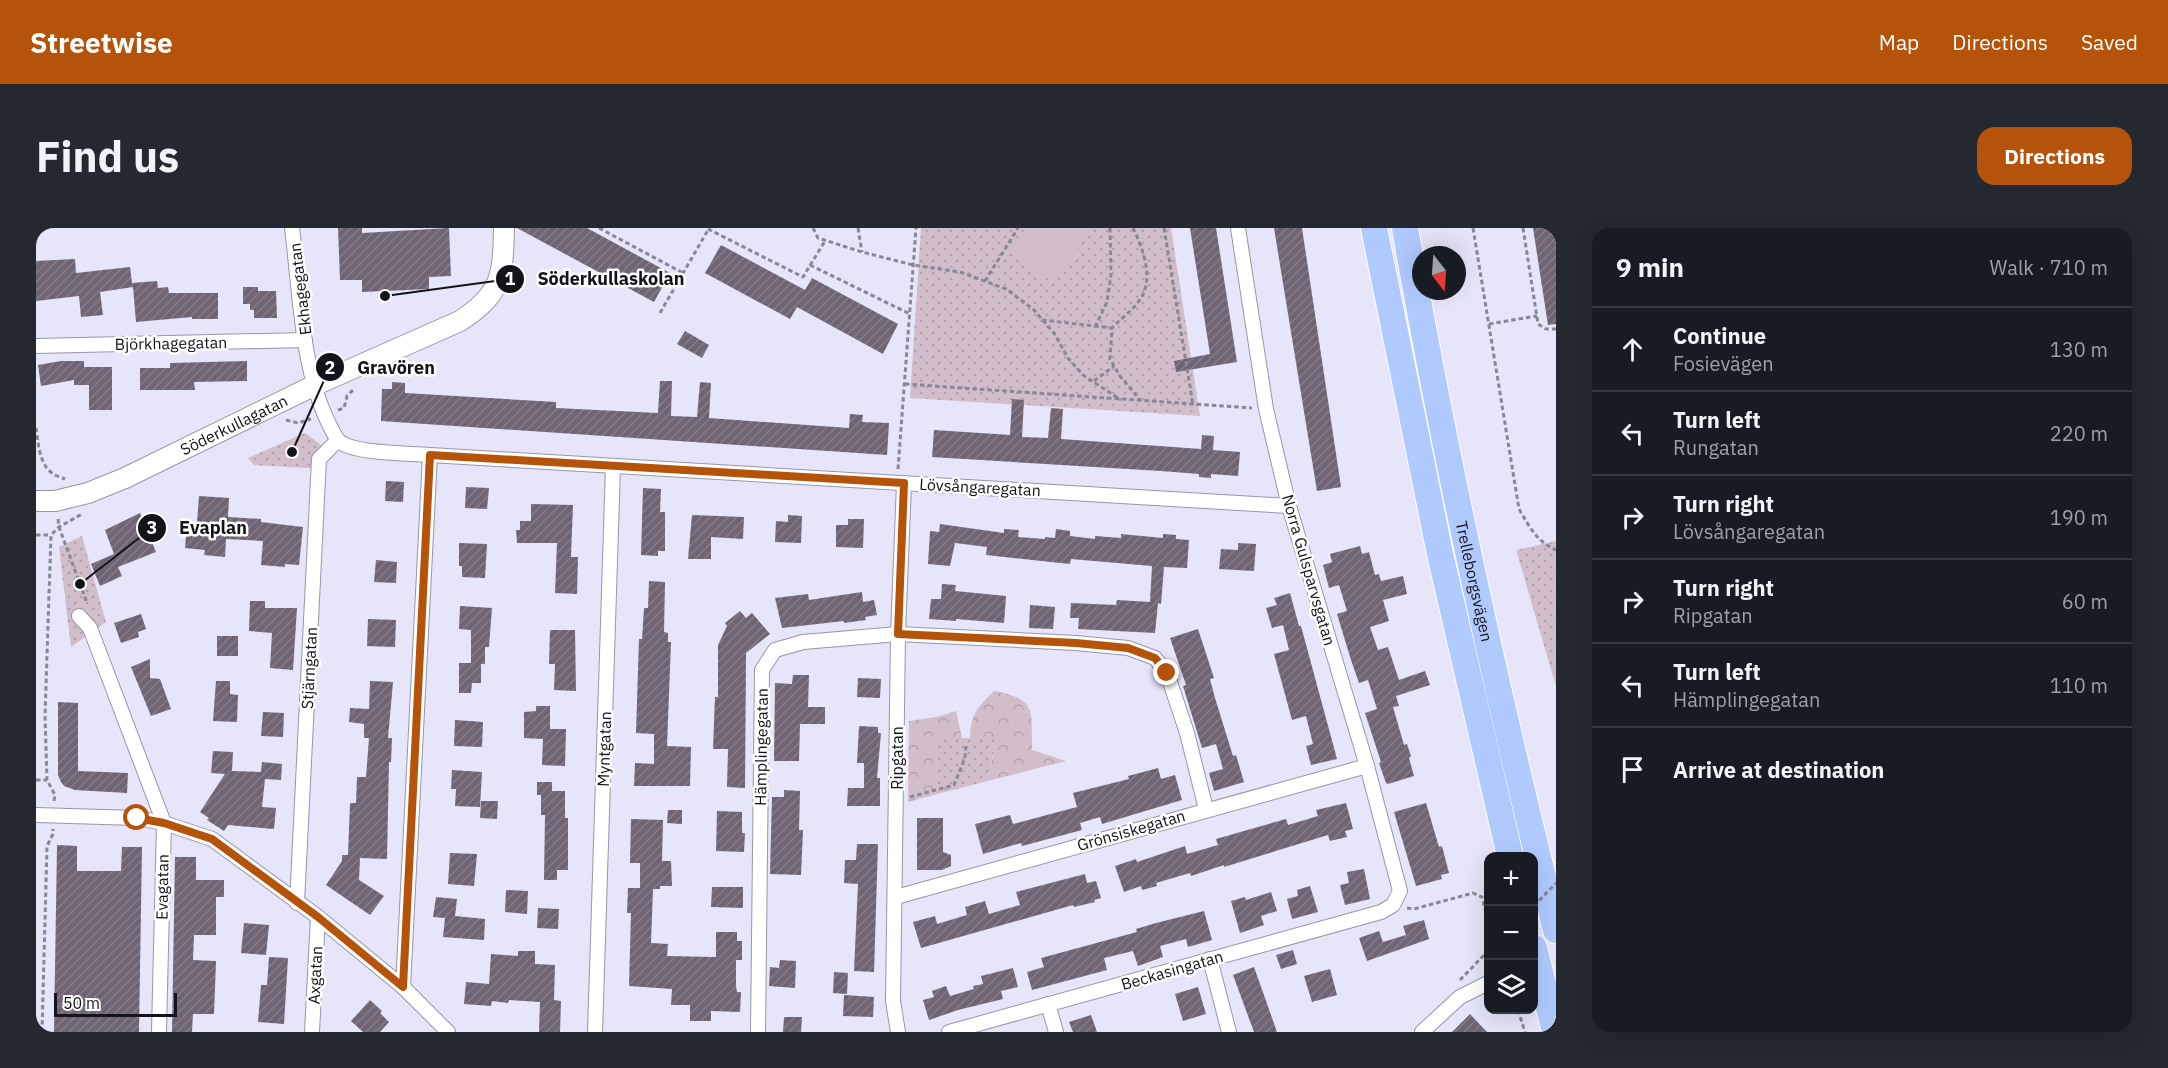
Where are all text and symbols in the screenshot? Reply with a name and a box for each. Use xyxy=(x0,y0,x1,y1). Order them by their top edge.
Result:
text: Streetwise xyxy=(30,24,173,61)
text: Map xyxy=(1879,28,1919,56)
text: Directions xyxy=(1952,28,2048,56)
text: Saved xyxy=(2081,28,2138,56)
button: Directions xyxy=(1977,127,2132,185)
text: Find us xyxy=(36,129,179,184)
street label: Ekhagegatan xyxy=(284,242,316,336)
north arrow xyxy=(1412,246,1466,300)
text: 9 min xyxy=(1616,250,1684,284)
text: Walk · 710 m xyxy=(1990,254,2108,281)
callout: Söderkullaskolan xyxy=(495,261,697,297)
text: 1 xyxy=(505,267,516,290)
text: Söderkullaskolan xyxy=(537,267,685,290)
text: Continue xyxy=(1673,321,1766,350)
street label: Björkhagegatan xyxy=(114,332,228,354)
icon: ahead xyxy=(1616,333,1649,366)
text: 130 m xyxy=(2050,336,2108,363)
callout: Gravören xyxy=(315,349,447,385)
text: Fosievägen xyxy=(1673,350,1774,377)
text: 2 xyxy=(325,356,335,379)
text: Gravören xyxy=(357,356,435,379)
street label: Söderkullagatan xyxy=(177,390,291,459)
text: Turn left xyxy=(1673,405,1761,434)
icon: left xyxy=(1616,417,1649,450)
text: 220 m xyxy=(2050,420,2108,447)
text: Rungatan xyxy=(1673,434,1759,461)
street label: Lövsångaregatan xyxy=(919,474,1041,500)
text: Turn right xyxy=(1673,489,1774,518)
street label: Norra Gulsparvsgatan xyxy=(1278,492,1340,648)
icon: right xyxy=(1616,501,1649,534)
text: 190 m xyxy=(2050,504,2108,531)
callout: Evaplan xyxy=(137,510,259,546)
text: 3 xyxy=(147,516,157,539)
text: Evaplan xyxy=(179,516,247,539)
text: Lövsångaregatan xyxy=(1673,518,1825,545)
street label: Trelleborgsvägen xyxy=(1452,519,1497,643)
text: Turn right xyxy=(1673,573,1774,602)
icon: right xyxy=(1616,585,1649,618)
text: 60 m xyxy=(2062,588,2108,615)
text: Ripgatan xyxy=(1673,602,1753,629)
street label: Stjärngatan xyxy=(297,626,321,710)
text: Turn left xyxy=(1673,657,1761,686)
route end xyxy=(1153,659,1179,685)
icon: left xyxy=(1616,669,1649,702)
text: 110 m xyxy=(2050,672,2108,699)
text: Hämplingegatan xyxy=(1673,686,1820,713)
street label: Hämplingegatan xyxy=(750,688,772,806)
street label: Myntgatan xyxy=(593,711,615,787)
street label: Ripgatan xyxy=(887,726,907,790)
icon: arrive xyxy=(1616,753,1649,786)
text: Arrive at destination xyxy=(1673,755,1884,784)
route start xyxy=(123,804,149,830)
street label: Grönsiskegatan xyxy=(1075,805,1187,855)
map controls xyxy=(1484,852,1538,1014)
button: + xyxy=(1484,852,1538,906)
street label: Evagatan xyxy=(151,854,173,920)
button: − xyxy=(1484,906,1538,960)
street label: Axgatan xyxy=(303,945,327,1005)
street label: Beckasingatan xyxy=(1119,946,1225,994)
button: layers xyxy=(1484,960,1538,1014)
scale bar xyxy=(54,990,177,1018)
text: 50 m xyxy=(63,993,100,1013)

